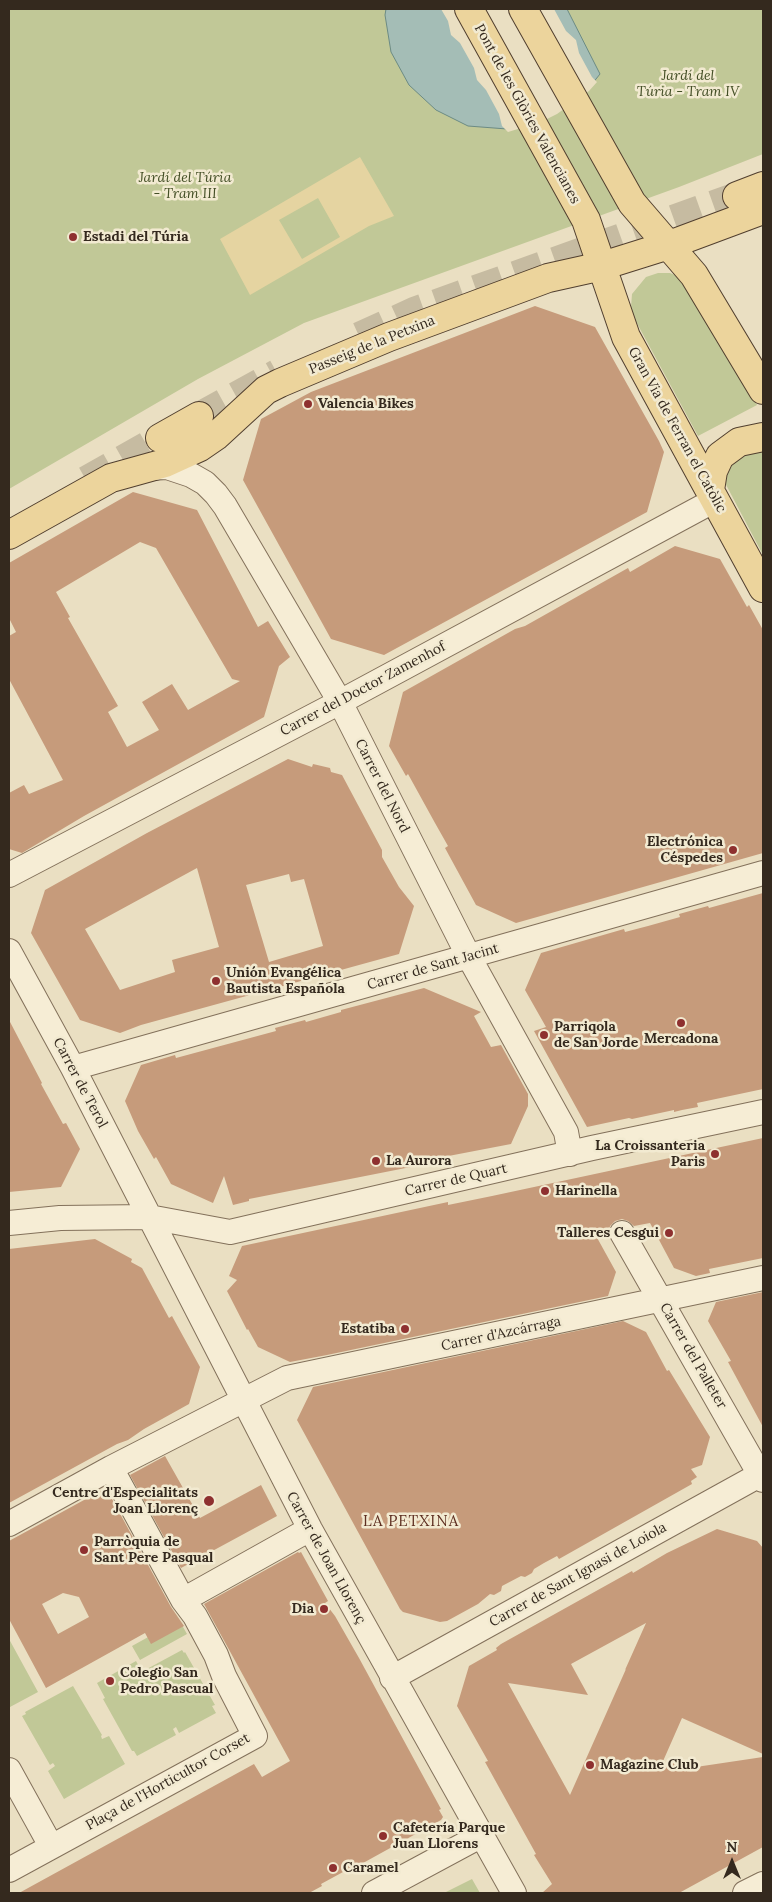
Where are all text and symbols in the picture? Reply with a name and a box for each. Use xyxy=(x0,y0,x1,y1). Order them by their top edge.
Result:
street label: Pont de les Glòries Valencianes xyxy=(471,21,583,207)
park label: Jardí del Túria - Tram IV xyxy=(637,68,739,100)
park label: Jardí del Túria - Tram III xyxy=(139,170,231,202)
place label: Estadi del Túria xyxy=(83,229,188,245)
marker: Estadi del Túria xyxy=(67,231,79,243)
street label: Passeig de la Petxina xyxy=(307,312,437,378)
street label: Gran Via de Ferran el Catòlic xyxy=(624,344,730,516)
place label: Valencia Bikes xyxy=(318,396,414,412)
marker: Valencia Bikes xyxy=(302,398,314,410)
street label: Carrer del Doctor Zamenhof xyxy=(277,638,449,740)
street label: Carrer del Nord xyxy=(351,736,413,836)
place label: Electrónica Céspedes xyxy=(647,834,723,866)
marker: Electrónica Céspedes xyxy=(727,844,739,856)
street label: Carrer de Sant Jacint xyxy=(365,940,501,994)
place label: Unión Evangélica Bautista Española xyxy=(226,965,345,998)
marker: Unión Evangélica Bautista Española xyxy=(210,975,222,987)
marker: Mercadona xyxy=(675,1017,687,1029)
place label: Parriqola de San Jorde xyxy=(554,1019,638,1052)
marker: Parriqola de San Jorde xyxy=(538,1029,550,1041)
place label: Mercadona xyxy=(644,1031,718,1047)
street label: Carrer de Terol xyxy=(49,1035,111,1131)
place label: La Croissanteria Paris xyxy=(595,1138,705,1170)
marker: La Croissanteria Paris xyxy=(709,1148,721,1160)
place label: La Aurora xyxy=(386,1153,452,1169)
marker: La Aurora xyxy=(370,1155,382,1167)
street label: Carrer de Quart xyxy=(403,1160,509,1200)
place label: Harinella xyxy=(555,1183,617,1199)
marker: Harinella xyxy=(539,1185,551,1197)
place label: Talleres Cesgui xyxy=(557,1225,659,1241)
marker: Talleres Cesgui xyxy=(663,1227,675,1239)
street label: Carrer del Palleter xyxy=(656,1300,730,1412)
street label: Carrer d'Azcárraga xyxy=(440,1313,562,1355)
place label: Estatiba xyxy=(341,1321,395,1337)
marker: Estatiba xyxy=(399,1323,411,1335)
place label: Centre d'Especialitats Joan Llorenç xyxy=(52,1485,198,1518)
street label: Carrer de Joan Llorenç xyxy=(283,1489,369,1627)
marker: Centre d'Especialitats Joan Llorenç xyxy=(202,1494,216,1508)
district label: LA PETXINA xyxy=(362,1513,460,1531)
street label: Carrer de Sant Ignasi de Loiola xyxy=(487,1519,669,1631)
place label: Parròquia de Sant Pere Pasqual xyxy=(94,1534,213,1566)
marker: Parròquia de Sant Pere Pasqual xyxy=(78,1544,90,1556)
place label: Dia xyxy=(292,1601,314,1617)
marker: Dia xyxy=(318,1603,330,1615)
place label: Colegio San Pedro Pascual xyxy=(120,1665,213,1698)
marker: Colegio San Pedro Pascual xyxy=(104,1675,116,1687)
street label: Plaça de l'Horticultor Corset xyxy=(83,1730,253,1834)
place label: Magazine Club xyxy=(600,1757,698,1773)
marker: Magazine Club xyxy=(584,1759,596,1771)
place label: Cafetería Parque Juan Llorens xyxy=(393,1820,505,1852)
marker: Cafetería Parque Juan Llorens xyxy=(377,1830,389,1842)
north arrow xyxy=(707,1837,757,1887)
text: N xyxy=(727,1838,737,1856)
place label: Caramel xyxy=(343,1860,399,1876)
marker: Caramel xyxy=(327,1862,339,1874)

